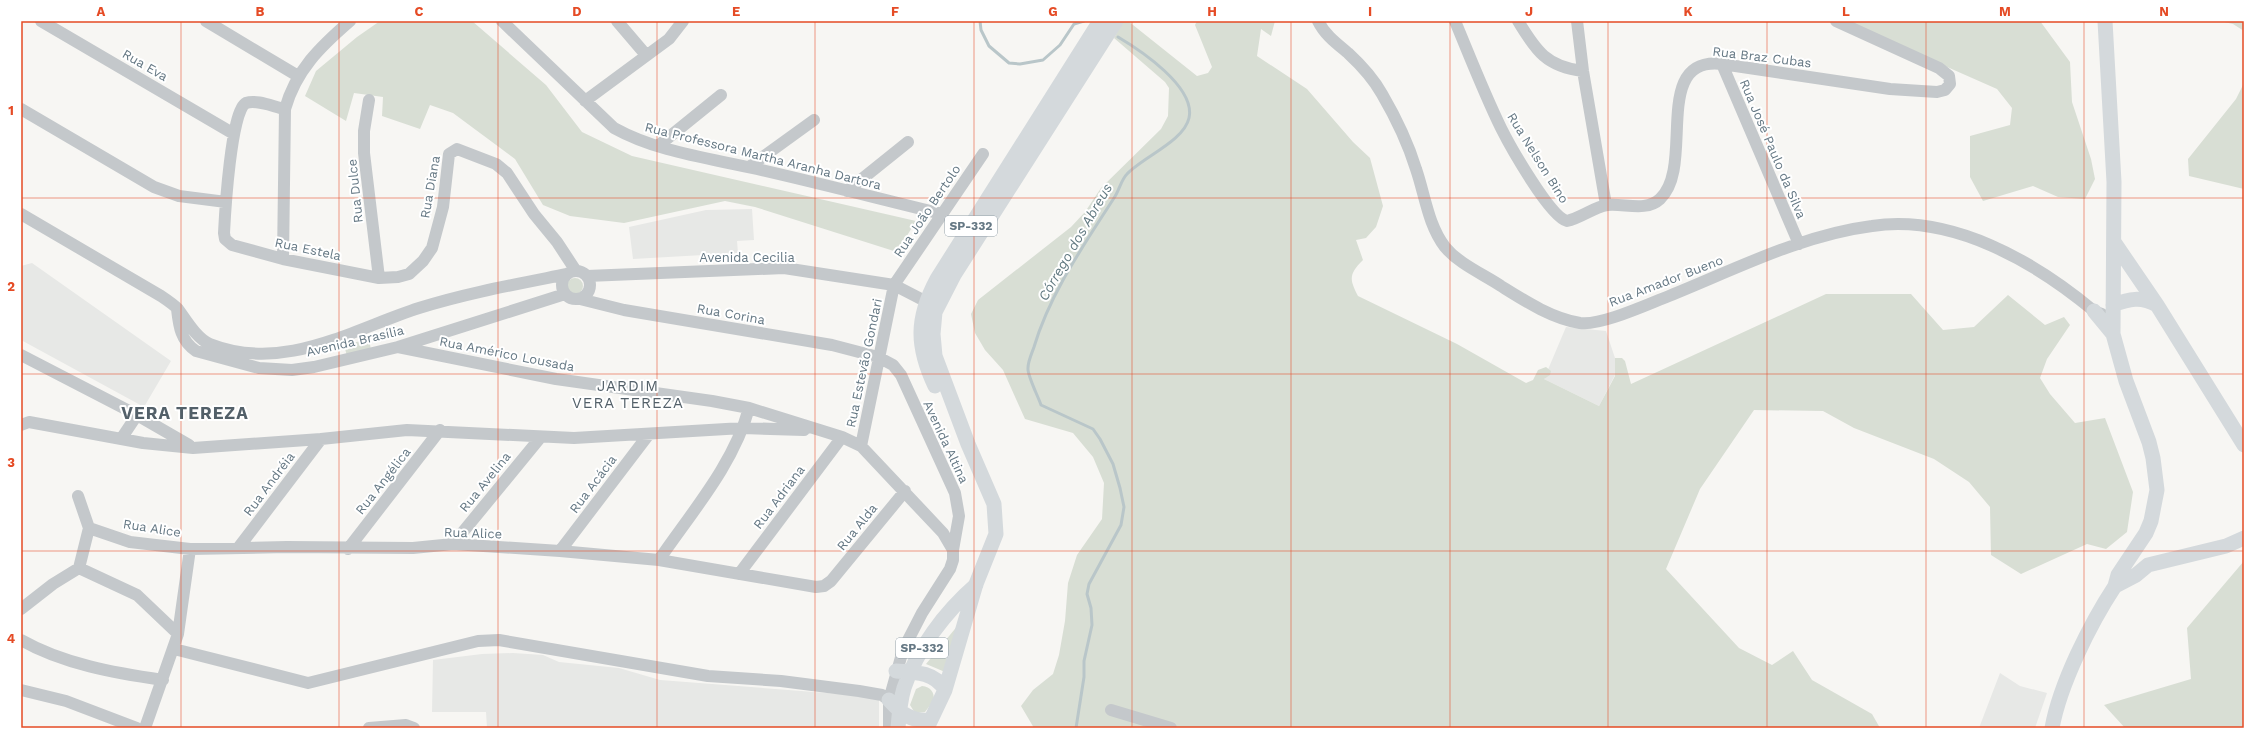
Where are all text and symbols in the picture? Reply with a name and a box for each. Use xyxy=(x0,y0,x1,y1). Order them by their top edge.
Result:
text: A xyxy=(97,4,106,19)
text: B xyxy=(256,4,265,19)
text: C xyxy=(415,4,424,19)
text: D xyxy=(572,4,582,19)
text: E xyxy=(732,4,740,19)
text: F xyxy=(891,4,899,19)
text: G xyxy=(1048,4,1058,19)
text: H xyxy=(1207,4,1217,19)
text: I xyxy=(1368,4,1372,19)
text: J xyxy=(1525,4,1533,19)
text: K xyxy=(1683,4,1693,19)
text: L xyxy=(1842,4,1850,19)
text: M xyxy=(1999,4,2011,19)
text: N xyxy=(2159,4,2169,19)
street label: Rua Braz Cubas xyxy=(1712,43,1813,71)
street label: Rua Eva xyxy=(120,46,171,84)
street label: Rua José Paulo da Silva xyxy=(1737,77,1809,222)
text: 1 xyxy=(8,103,14,118)
street label: Rua Nelson Bino xyxy=(1504,110,1572,206)
street label: Rua Professora Martha Aranha Dartora xyxy=(643,119,883,193)
street label: Rua Diana xyxy=(417,154,443,220)
street label: Rua Dulce xyxy=(344,158,366,224)
street label: Rua João Bertolo xyxy=(891,162,964,260)
water label: Córrego dos Abreus xyxy=(1035,181,1115,303)
road number: SP-332 xyxy=(945,216,997,236)
street label: Rua Estela xyxy=(273,235,343,263)
street label: Avenida Cecilia xyxy=(699,250,795,265)
street label: Rua Amador Bueno xyxy=(1607,252,1725,310)
text: 2 xyxy=(7,279,15,294)
street label: Rua Estevão Gondari xyxy=(843,297,885,429)
street label: Rua Corina xyxy=(696,301,767,327)
street label: Avenida Brasília xyxy=(305,322,406,360)
street label: Rua Américo Lousada xyxy=(438,334,576,375)
district label: JARDIM VERA TEREZA xyxy=(572,377,684,412)
street label: Avenida Altina xyxy=(920,398,972,486)
district label: VERA TEREZA xyxy=(121,403,249,423)
street label: Rua Angélica xyxy=(352,444,414,517)
street label: Rua Andréia xyxy=(240,449,298,519)
street label: Rua Avelina xyxy=(456,449,514,515)
street label: Rua Acácia xyxy=(566,452,620,516)
text: 3 xyxy=(7,455,15,470)
street label: Rua Adriana xyxy=(750,462,808,532)
street label: Rua Alda xyxy=(834,500,881,553)
street label: Rua Alice xyxy=(122,516,182,540)
street label: Rua Alice xyxy=(444,524,502,542)
text: 4 xyxy=(7,631,16,646)
road number: SP-332 xyxy=(896,638,948,658)

